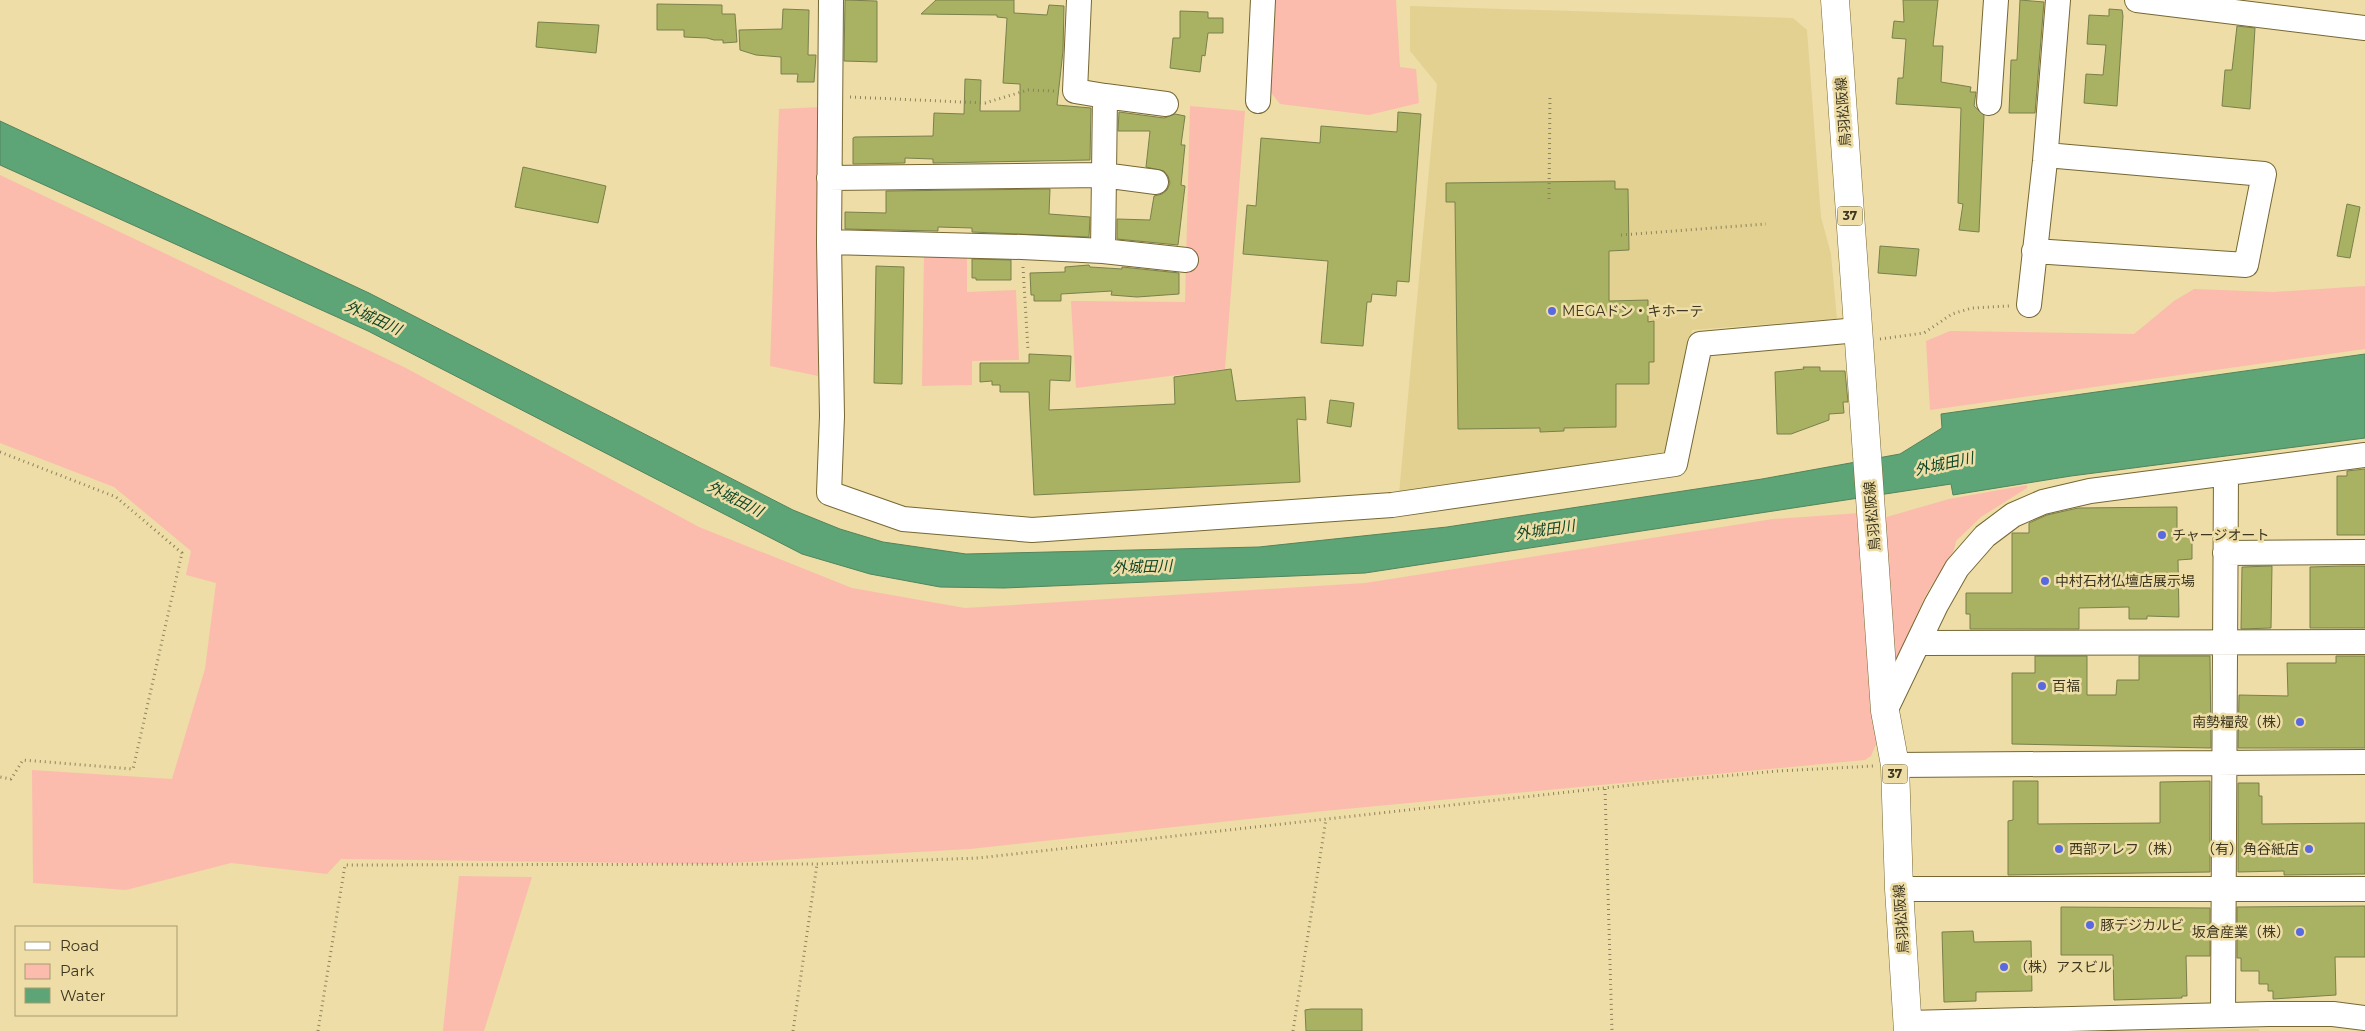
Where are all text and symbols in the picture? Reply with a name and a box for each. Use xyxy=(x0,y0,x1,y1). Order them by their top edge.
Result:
street label: 鳥羽松阪線 xyxy=(1832,76,1854,148)
road number: 37 xyxy=(1838,207,1862,226)
water label: 外城田川 xyxy=(342,296,406,340)
place label: MEGAドン・キホーテ xyxy=(1562,302,1704,320)
marker: MEGAドン・キホーテ xyxy=(1546,305,1558,317)
water label: 外城田川 xyxy=(1913,448,1977,479)
water label: 外城田川 xyxy=(704,476,768,522)
street label: 鳥羽松阪線 xyxy=(1860,480,1884,552)
water label: 外城田川 xyxy=(1514,516,1578,543)
place label: チャージオート xyxy=(2172,526,2270,544)
marker: チャージオート xyxy=(2156,529,2168,541)
water label: 外城田川 xyxy=(1112,556,1174,577)
place label: 中村石材仏壇店展示場 xyxy=(2055,572,2195,590)
marker: 中村石材仏壇店展示場 xyxy=(2039,575,2051,587)
place label: 百福 xyxy=(2052,677,2080,695)
marker: 百福 xyxy=(2036,680,2048,692)
place label: 南勢糧殻（株） xyxy=(2192,713,2290,731)
marker: 南勢糧殻（株） xyxy=(2294,716,2306,728)
road number: 37 xyxy=(1882,764,1908,784)
place label: 西部アレフ（株） xyxy=(2069,840,2181,858)
place label: （有）角谷紙店 xyxy=(2201,840,2299,858)
marker: 西部アレフ（株） xyxy=(2053,843,2065,855)
marker: （有）角谷紙店 xyxy=(2303,843,2315,855)
street label: 鳥羽松阪線 xyxy=(1890,883,1912,955)
place label: 豚デジカルビ xyxy=(2100,916,2184,934)
marker: 豚デジカルビ xyxy=(2084,919,2096,931)
place label: 坂倉産業（株） xyxy=(2192,923,2290,941)
legend xyxy=(15,926,178,1016)
marker: 坂倉産業（株） xyxy=(2294,926,2306,938)
text: Road xyxy=(60,936,99,955)
place label: （株）アスビル xyxy=(2014,958,2112,976)
text: Park xyxy=(60,961,94,980)
marker: （株）アスビル xyxy=(1998,961,2010,973)
text: Water xyxy=(60,986,106,1005)

